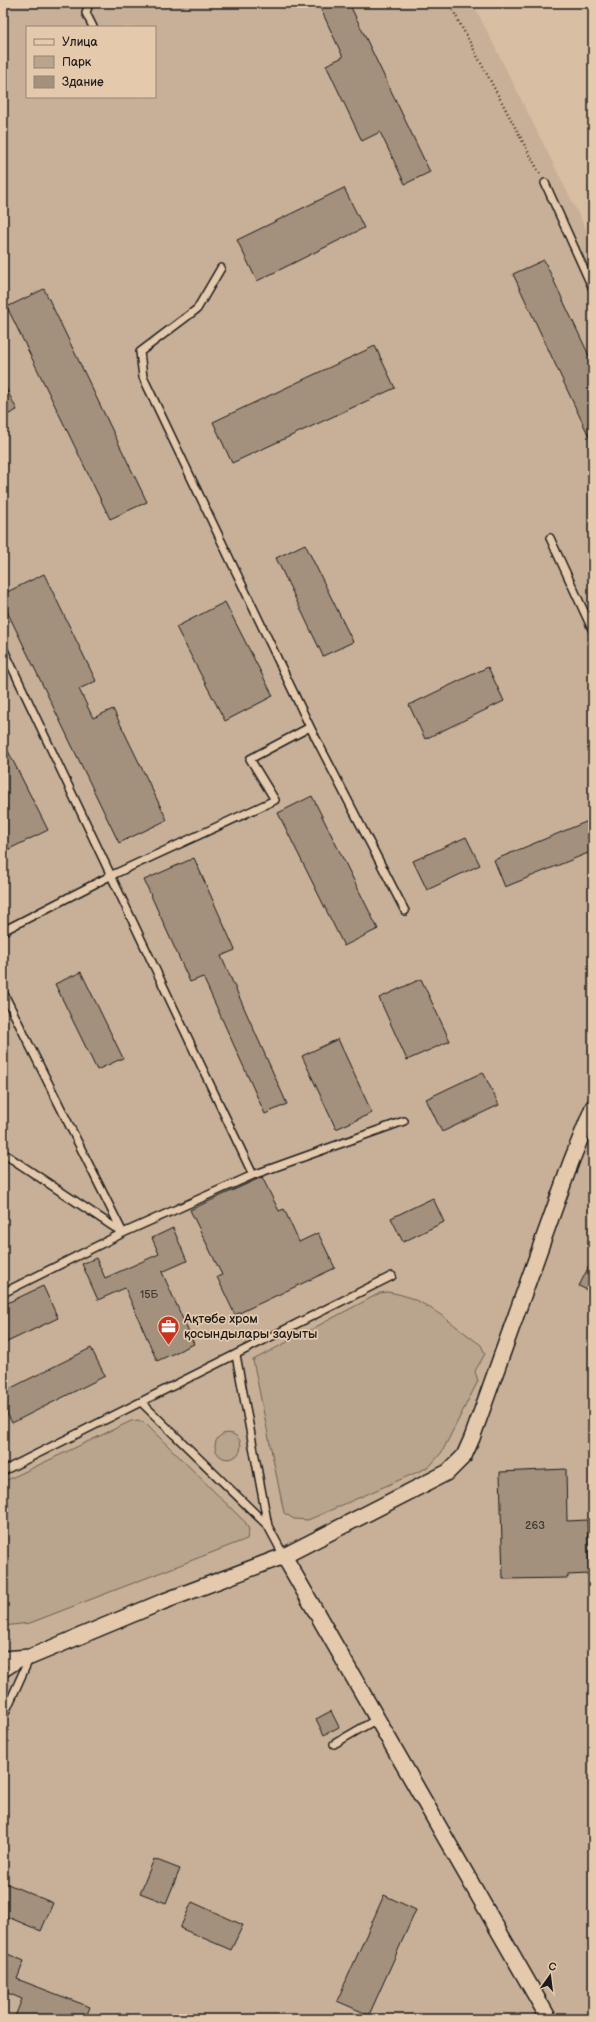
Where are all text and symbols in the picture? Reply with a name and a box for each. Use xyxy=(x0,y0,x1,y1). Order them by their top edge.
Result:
legend xyxy=(26,26,156,98)
text: Улица xyxy=(62,35,98,50)
text: Парк xyxy=(62,55,92,70)
text: Здание xyxy=(62,75,104,90)
house number: 15Б xyxy=(140,1288,158,1301)
place label: Ақтөбе хром қосындылары зауыты xyxy=(183,1311,317,1342)
office icon: Ақтөбе хром қосындылары зауыты xyxy=(155,1313,181,1346)
house number: 263 xyxy=(525,1519,545,1532)
north arrow xyxy=(530,1956,570,1996)
text: С xyxy=(547,1960,558,1974)

